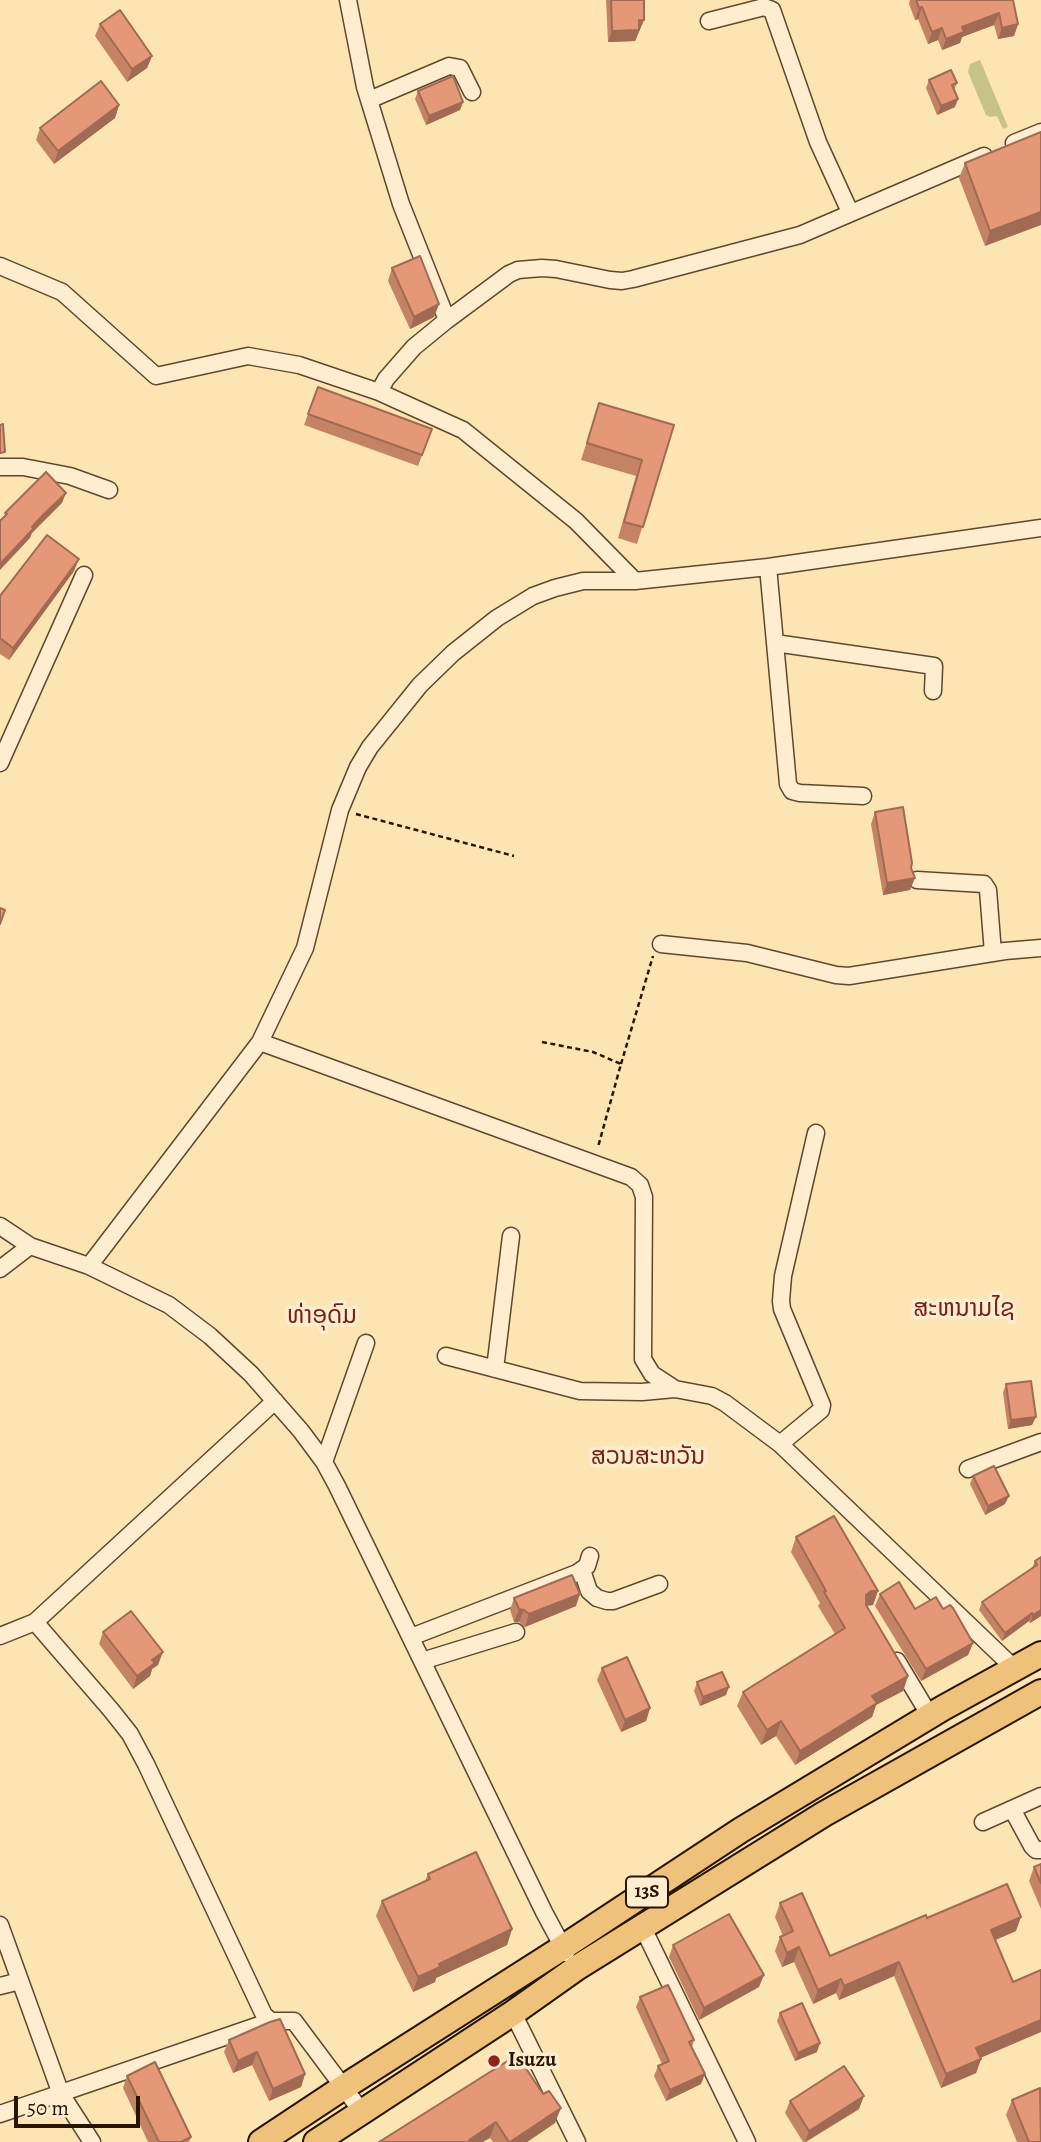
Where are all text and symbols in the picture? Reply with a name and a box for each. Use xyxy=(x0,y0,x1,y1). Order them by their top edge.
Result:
district label: ສະຫນາມໄຊ xyxy=(913,1296,1015,1324)
district label: ທ່າອຸດົມ xyxy=(287,1303,357,1331)
district label: ສວນສະຫວັນ xyxy=(591,1444,705,1472)
road number: 13S xyxy=(626,1876,668,1908)
place label: Isuzu xyxy=(508,2048,557,2074)
marker: Isuzu xyxy=(486,2053,502,2069)
scale bar xyxy=(18,2082,144,2126)
text: 50 m xyxy=(27,2094,69,2122)

